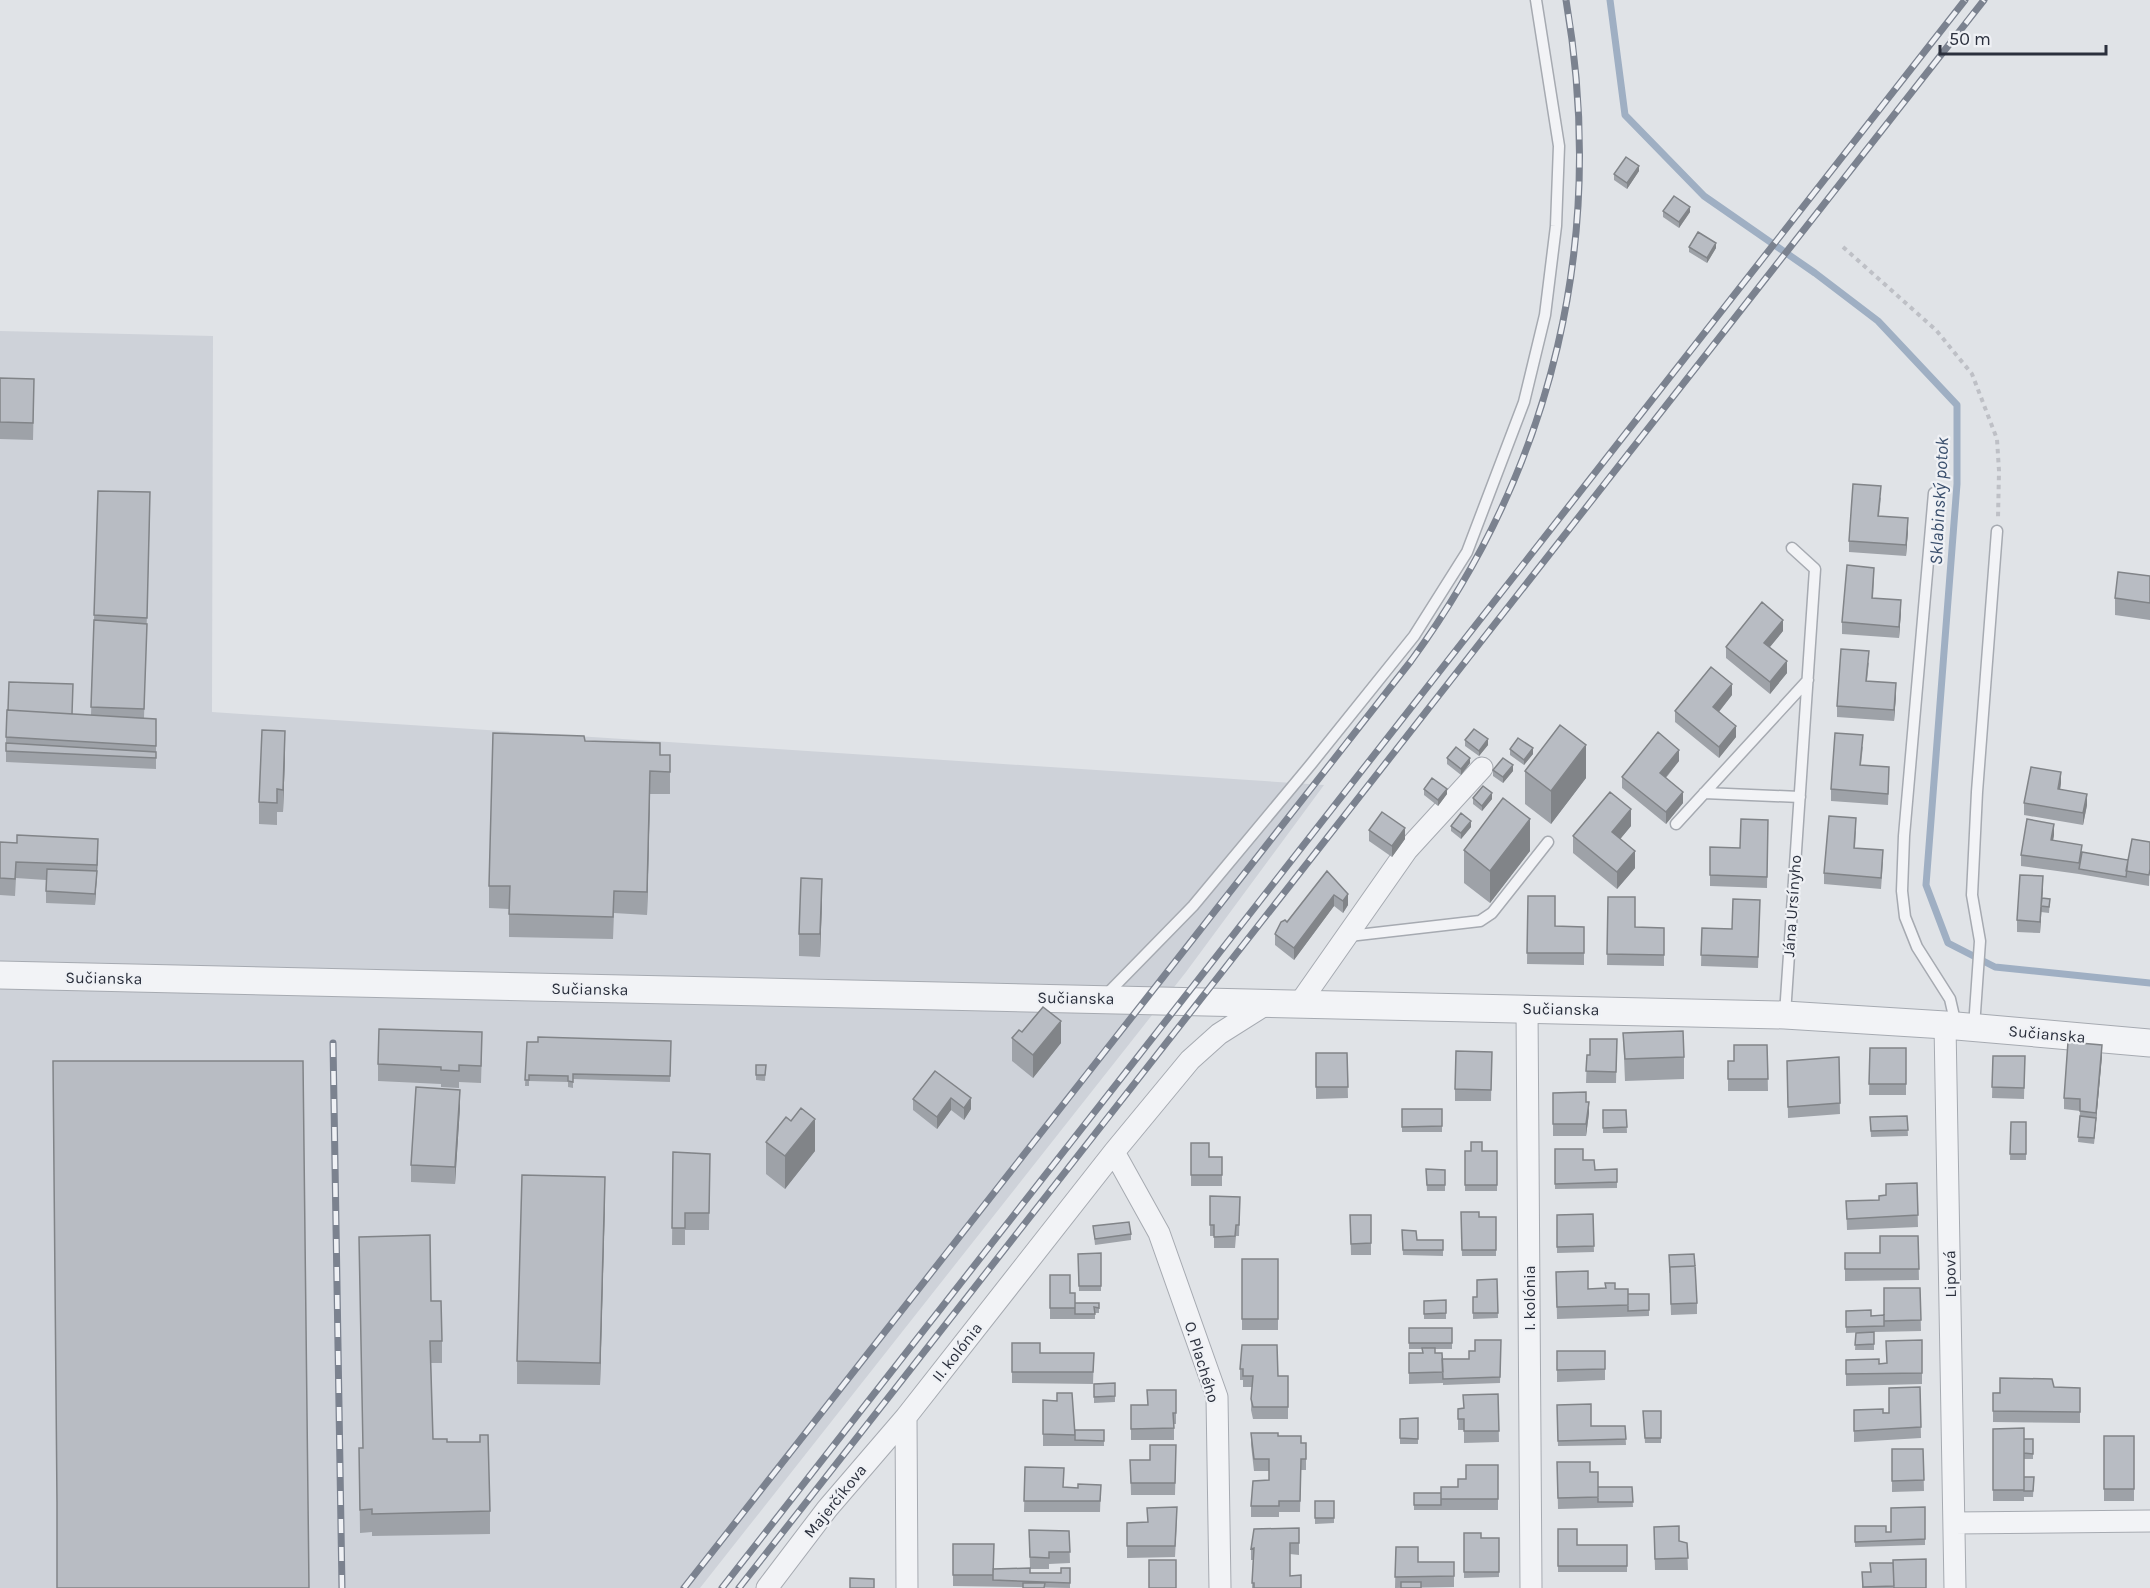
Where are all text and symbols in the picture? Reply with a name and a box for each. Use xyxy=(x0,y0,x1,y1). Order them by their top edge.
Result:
scale bar xyxy=(1940,18,2106,56)
text: 50 m xyxy=(1949,28,1991,50)
water label: Sklabinský potok xyxy=(1925,436,1953,566)
street label: Jána Ursínyho xyxy=(1779,854,1805,958)
street label: Sučianska xyxy=(65,968,143,988)
street label: Sučianska xyxy=(551,979,629,999)
street label: Sučianska xyxy=(1037,988,1115,1008)
street label: Sučianska xyxy=(1522,999,1600,1019)
street label: Sučianska xyxy=(2008,1021,2086,1047)
street label: Lipová xyxy=(1940,1250,1960,1298)
street label: I. kolónia xyxy=(1520,1265,1539,1331)
street label: II. kolónia xyxy=(928,1319,986,1385)
street label: O. Plachého xyxy=(1181,1319,1223,1405)
street label: Majerčíkova xyxy=(800,1460,870,1542)

